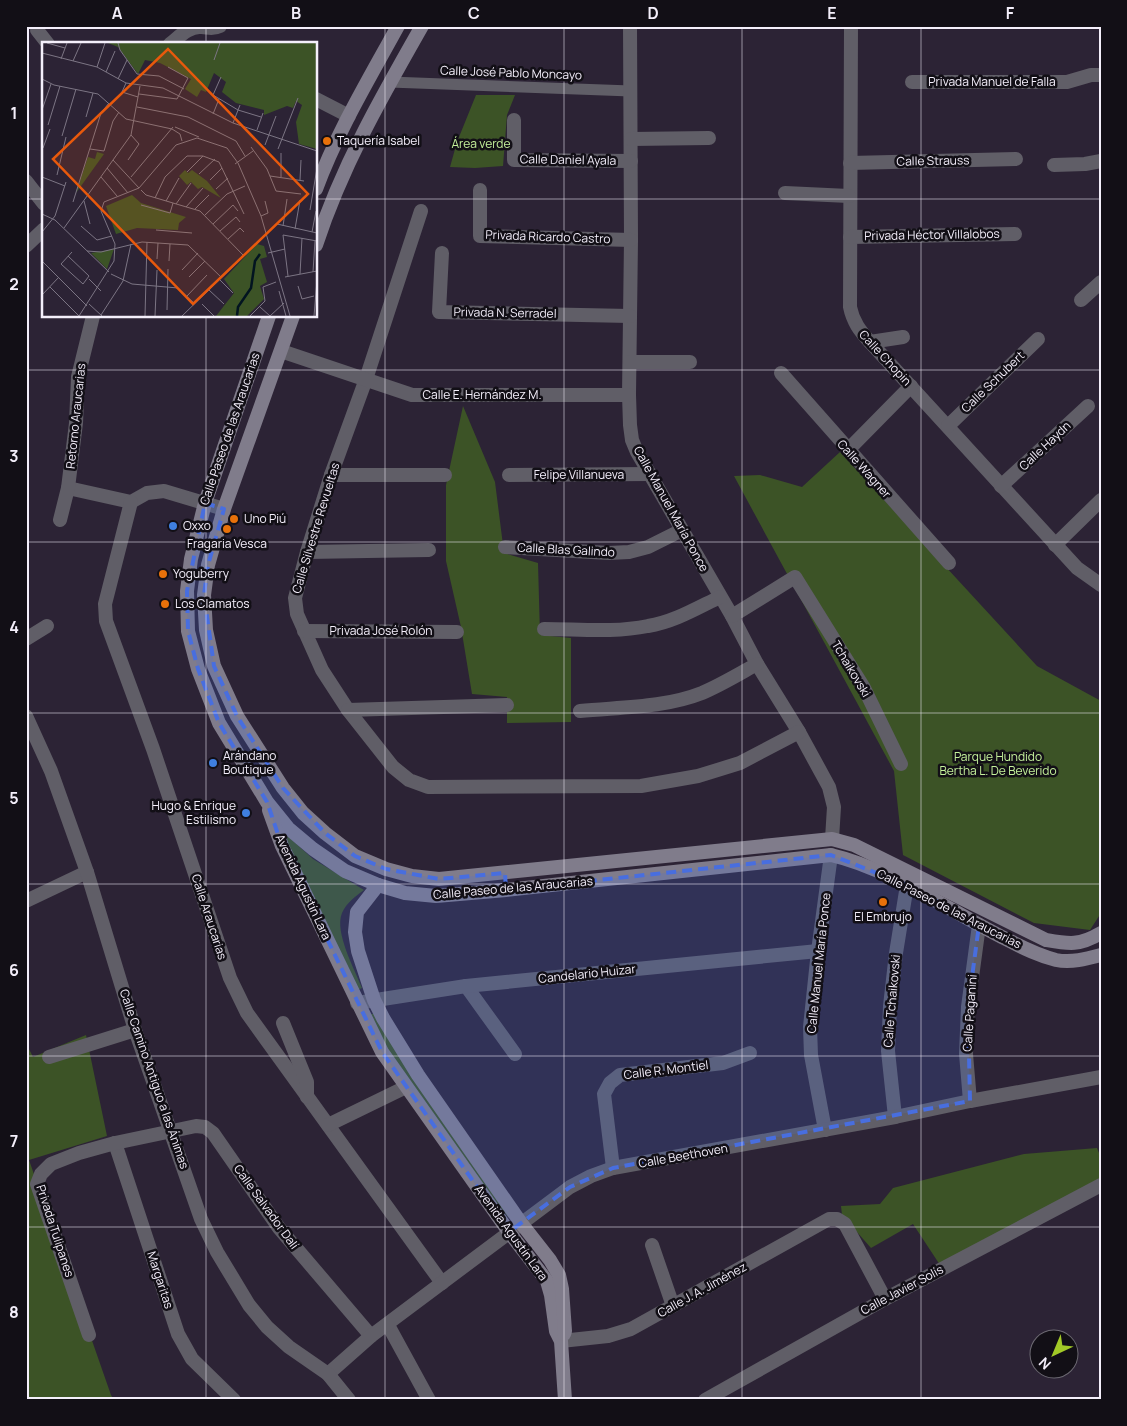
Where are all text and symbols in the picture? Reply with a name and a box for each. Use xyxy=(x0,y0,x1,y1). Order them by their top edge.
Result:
text: A xyxy=(112,2,123,24)
text: B xyxy=(291,2,301,24)
text: C xyxy=(468,2,480,24)
text: D xyxy=(647,2,659,24)
text: E xyxy=(827,2,837,24)
text: F xyxy=(1006,2,1015,24)
inset map xyxy=(42,42,318,318)
street label: Calle José Pablo Moncayo xyxy=(440,62,582,83)
street label: Privada Manuel de Falla xyxy=(928,73,1056,90)
text: 1 xyxy=(10,102,18,124)
place label: Taquería Isabel xyxy=(337,132,420,149)
marker: Taquería Isabel xyxy=(321,135,333,147)
park label: Área verde xyxy=(452,135,510,152)
street label: Calle Daniel Ayala xyxy=(520,150,616,169)
street label: Calle Strauss xyxy=(896,151,970,170)
street label: Privada Héctor Villalobos xyxy=(864,225,1000,244)
street label: Privada Ricardo Castro xyxy=(485,226,611,247)
text: 2 xyxy=(9,273,19,295)
street label: Privada N. Serradel xyxy=(453,303,557,322)
street label: Calle Chopin xyxy=(855,326,915,389)
street label: Calle Schubert xyxy=(957,347,1028,416)
street label: Calle Paseo de las Araucarias xyxy=(195,350,264,507)
street label: Retorno Araucarias xyxy=(62,362,89,470)
street label: Calle E. Hernández M. xyxy=(423,386,542,403)
street label: Calle Haydn xyxy=(1015,417,1074,474)
street label: Calle Wagner xyxy=(834,436,896,502)
street label: Calle Manuel María Ponce xyxy=(630,443,713,575)
text: 3 xyxy=(9,445,19,467)
street label: Calle Silvestre Revueltas xyxy=(288,460,344,595)
street label: Felipe Villanueva xyxy=(534,466,624,483)
place label: Uno Piú xyxy=(244,510,286,527)
marker: Uno Piú xyxy=(228,513,240,525)
place label: Oxxo xyxy=(183,517,211,534)
marker: Oxxo xyxy=(167,520,179,532)
marker: Fragaria Vesca xyxy=(221,523,233,535)
place label: Fragaria Vesca xyxy=(187,535,267,552)
street label: Calle Blas Galindo xyxy=(517,538,615,561)
place label: Yoguberry xyxy=(173,565,230,582)
marker: Yoguberry xyxy=(157,568,169,580)
place label: Los Clamatos xyxy=(175,595,250,612)
marker: Los Clamatos xyxy=(159,598,171,610)
text: 4 xyxy=(9,616,19,638)
street label: Privada José Rolón xyxy=(330,622,432,639)
street label: Tchaikovski xyxy=(828,637,875,700)
place label: Arándano Boutique xyxy=(223,747,276,778)
park label: Parque Hundido Bertha L. De Beverido xyxy=(939,748,1057,779)
marker: Arándano Boutique xyxy=(207,757,219,769)
text: 5 xyxy=(9,787,19,809)
place label: Hugo & Enrique Estilismo xyxy=(151,797,236,828)
marker: Hugo & Enrique Estilismo xyxy=(240,807,252,819)
street label: Avenida Agustín Lara xyxy=(272,831,335,942)
street label: Calle Paseo de las Araucarias xyxy=(874,865,1024,953)
street label: Calle Araucarias xyxy=(188,872,231,962)
street label: Calle Paseo de las Araucarias xyxy=(432,872,594,903)
street label: Calle Manuel María Ponce xyxy=(803,892,834,1034)
marker: El Embrujo xyxy=(877,896,889,908)
place label: El Embrujo xyxy=(854,908,912,925)
street label: Calle Tchaikovski xyxy=(879,954,904,1048)
text: 6 xyxy=(9,959,19,981)
street label: Candelario Huizar xyxy=(537,960,637,987)
street label: Calle Paganini xyxy=(958,974,981,1052)
street label: Calle Camino Antiguo a las Ánimas xyxy=(116,987,193,1171)
street label: Calle R. Montiel xyxy=(623,1056,709,1083)
text: 7 xyxy=(10,1130,18,1152)
street label: Calle Beethoven xyxy=(637,1139,729,1172)
street label: Calle Salvador Dalí xyxy=(230,1161,303,1253)
street label: Avenida Agustín Lara xyxy=(471,1181,552,1284)
street label: Privada Tulipanes xyxy=(32,1182,78,1279)
street label: Margaritas xyxy=(143,1249,178,1311)
street label: Calle J. A. Jiménez xyxy=(654,1258,749,1321)
street label: Calle Javier Solís xyxy=(857,1261,946,1318)
text: 8 xyxy=(9,1301,19,1323)
north arrow xyxy=(1030,1328,1080,1378)
text: N xyxy=(1034,1353,1055,1374)

